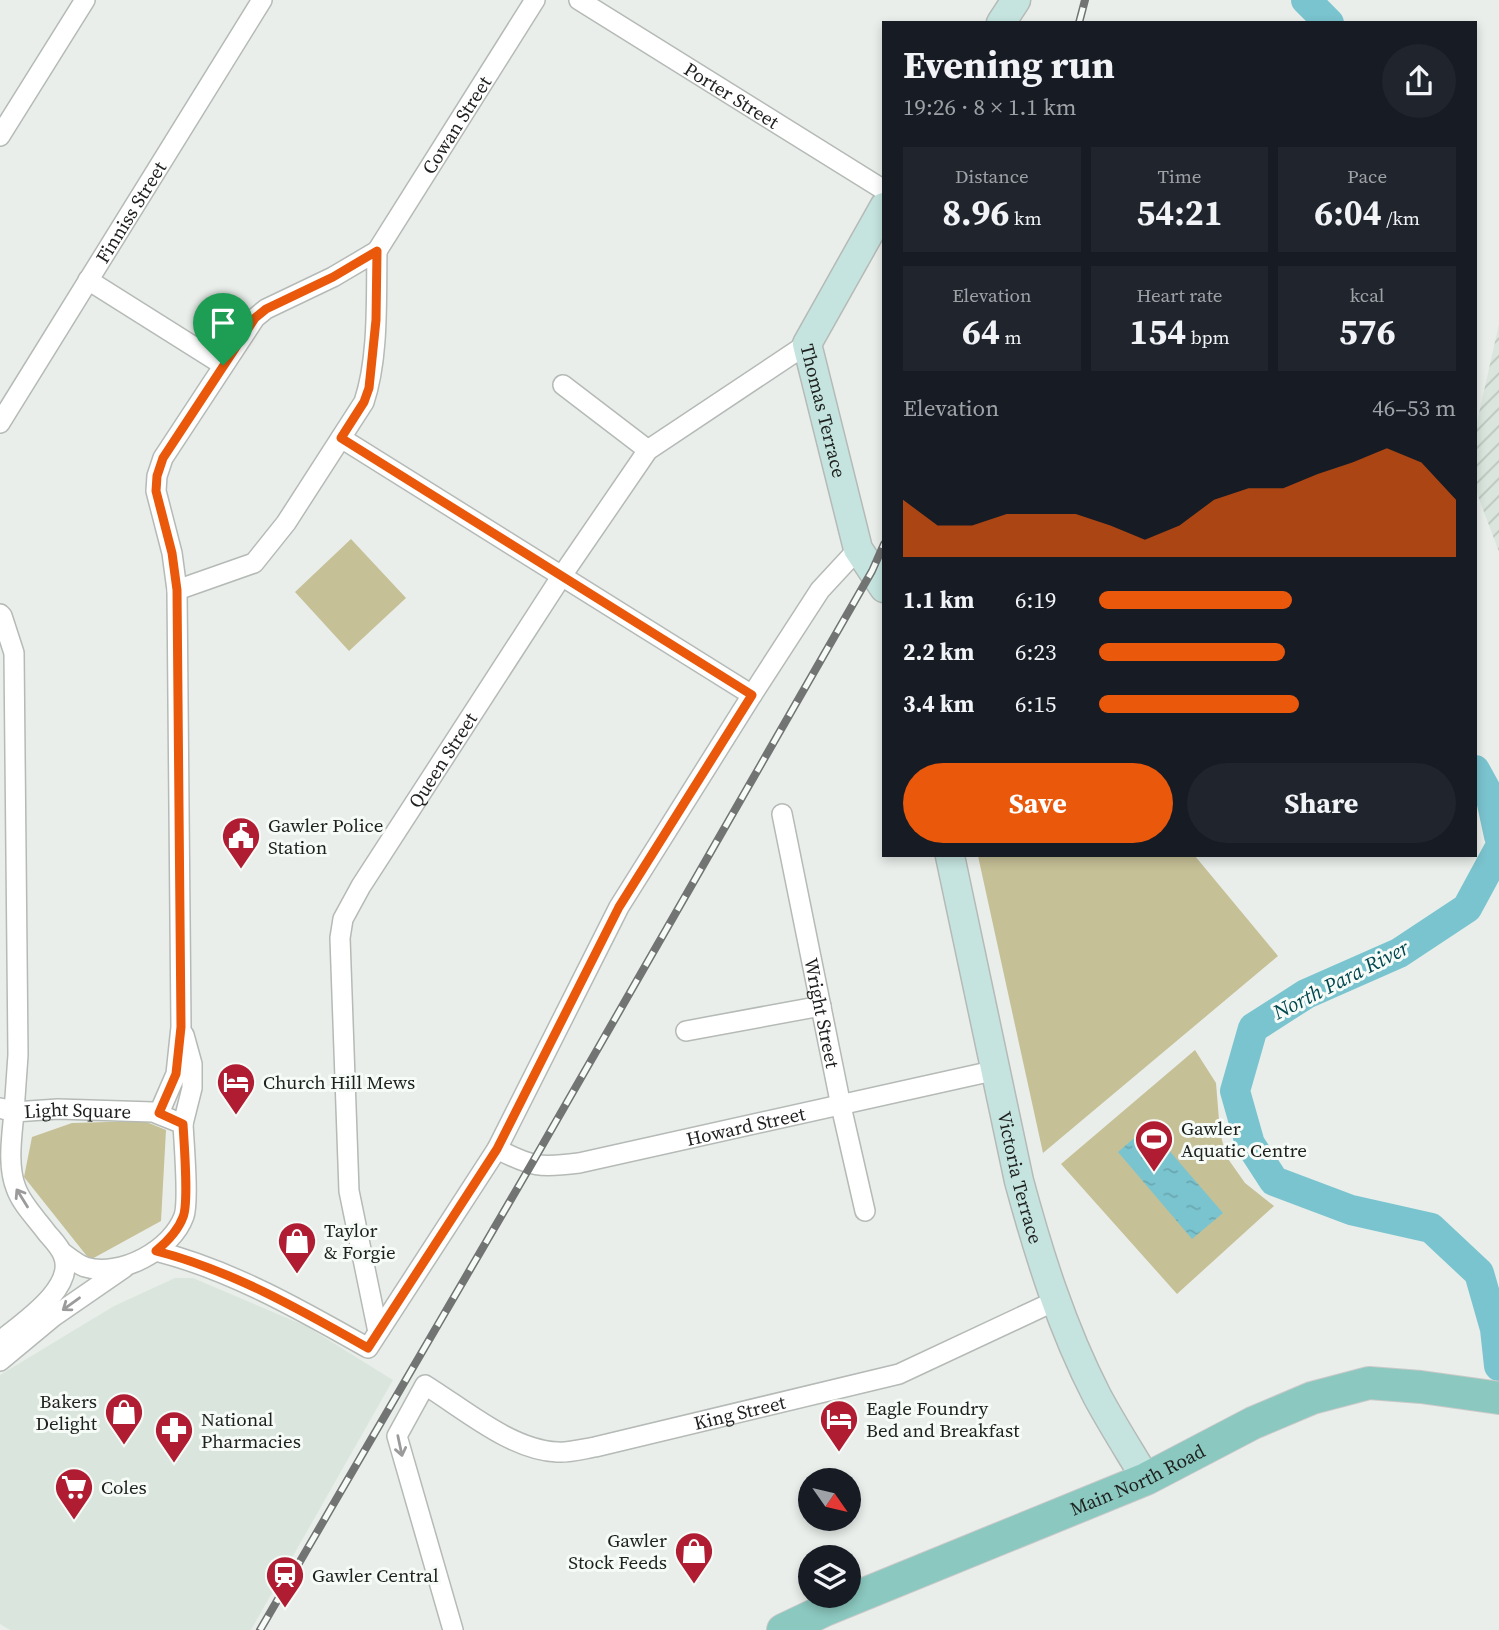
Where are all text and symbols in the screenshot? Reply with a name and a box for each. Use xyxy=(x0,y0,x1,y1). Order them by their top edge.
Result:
text: Evening run xyxy=(903,39,1115,91)
button: share xyxy=(1382,44,1456,118)
street label: Porter Street xyxy=(679,56,785,135)
street label: Cowan Street xyxy=(416,70,497,179)
text: 19:26 · 8 × 1.1 km xyxy=(903,91,1077,123)
street label: Finniss Street xyxy=(89,156,172,268)
text: Distance xyxy=(955,163,1029,189)
text: Time xyxy=(1158,163,1201,189)
text: Pace xyxy=(1347,163,1387,189)
text: 8.96 xyxy=(942,189,1010,237)
text: 54:21 xyxy=(1136,189,1223,237)
text: 6:04 xyxy=(1314,189,1382,237)
text: km xyxy=(1010,205,1042,231)
text: /km xyxy=(1382,205,1420,231)
text: Elevation xyxy=(952,282,1032,308)
text: Heart rate xyxy=(1136,282,1223,308)
text: kcal xyxy=(1350,282,1384,308)
pin xyxy=(193,293,253,365)
icon: arrive xyxy=(204,304,242,342)
text: 64 xyxy=(962,308,1000,356)
text: 154 xyxy=(1129,308,1186,356)
text: 576 xyxy=(1339,308,1396,356)
text: m xyxy=(1000,324,1022,350)
text: bpm xyxy=(1186,324,1230,350)
street label: Thomas Terrace xyxy=(794,341,853,480)
text: Elevation xyxy=(903,392,999,424)
text: 46–53 m xyxy=(1372,392,1456,424)
text: 1.1 km xyxy=(903,584,974,616)
text: 6:19 xyxy=(1015,584,1056,616)
text: 2.2 km xyxy=(903,636,974,668)
text: 6:23 xyxy=(1015,636,1056,668)
text: 3.4 km xyxy=(903,688,974,720)
text: 6:15 xyxy=(1015,688,1056,720)
street label: Queen Street xyxy=(402,707,483,813)
button: Save xyxy=(903,763,1173,843)
button: Share xyxy=(1187,763,1456,843)
place label: Gawler Police Station xyxy=(268,812,384,860)
public building icon: Gawler Police Station xyxy=(220,815,262,870)
water label: North Para River xyxy=(1267,933,1414,1027)
street label: Wright Street xyxy=(798,956,846,1071)
hotel icon: Church Hill Mews xyxy=(215,1061,257,1116)
place label: Church Hill Mews xyxy=(263,1069,415,1095)
street label: Light Square xyxy=(23,1096,132,1124)
street label: Howard Street xyxy=(684,1100,808,1152)
street label: Victoria Terrace xyxy=(992,1109,1049,1247)
place label: Gawler Aquatic Centre xyxy=(1181,1115,1307,1163)
sports icon: Gawler Aquatic Centre xyxy=(1133,1118,1175,1173)
one-way arrow xyxy=(15,1189,30,1208)
place label: Taylor & Forgie xyxy=(324,1217,396,1265)
shop icon: Taylor & Forgie xyxy=(276,1220,318,1275)
one-way arrow xyxy=(62,1297,81,1311)
place label: Bakers Delight xyxy=(36,1388,98,1436)
street label: King Street xyxy=(691,1389,789,1436)
shop icon: Bakers Delight xyxy=(103,1391,145,1446)
place label: Eagle Foundry Bed and Breakfast xyxy=(866,1395,1020,1443)
hotel icon: Eagle Foundry Bed and Breakfast xyxy=(818,1398,860,1453)
place label: National Pharmacies xyxy=(201,1406,301,1454)
pharmacy icon: National Pharmacies xyxy=(153,1409,195,1464)
one-way arrow xyxy=(395,1434,408,1456)
street label: Main North Road xyxy=(1066,1437,1210,1522)
supermarket icon: Coles xyxy=(53,1466,95,1521)
north arrow xyxy=(798,1468,861,1531)
map controls xyxy=(798,1468,861,1608)
place label: Coles xyxy=(101,1474,147,1500)
place label: Gawler Stock Feeds xyxy=(568,1527,667,1575)
shop icon: Gawler Stock Feeds xyxy=(673,1530,715,1585)
button: layers xyxy=(798,1545,861,1608)
station icon: Gawler Central xyxy=(264,1554,306,1609)
place label: Gawler Central xyxy=(312,1562,439,1588)

